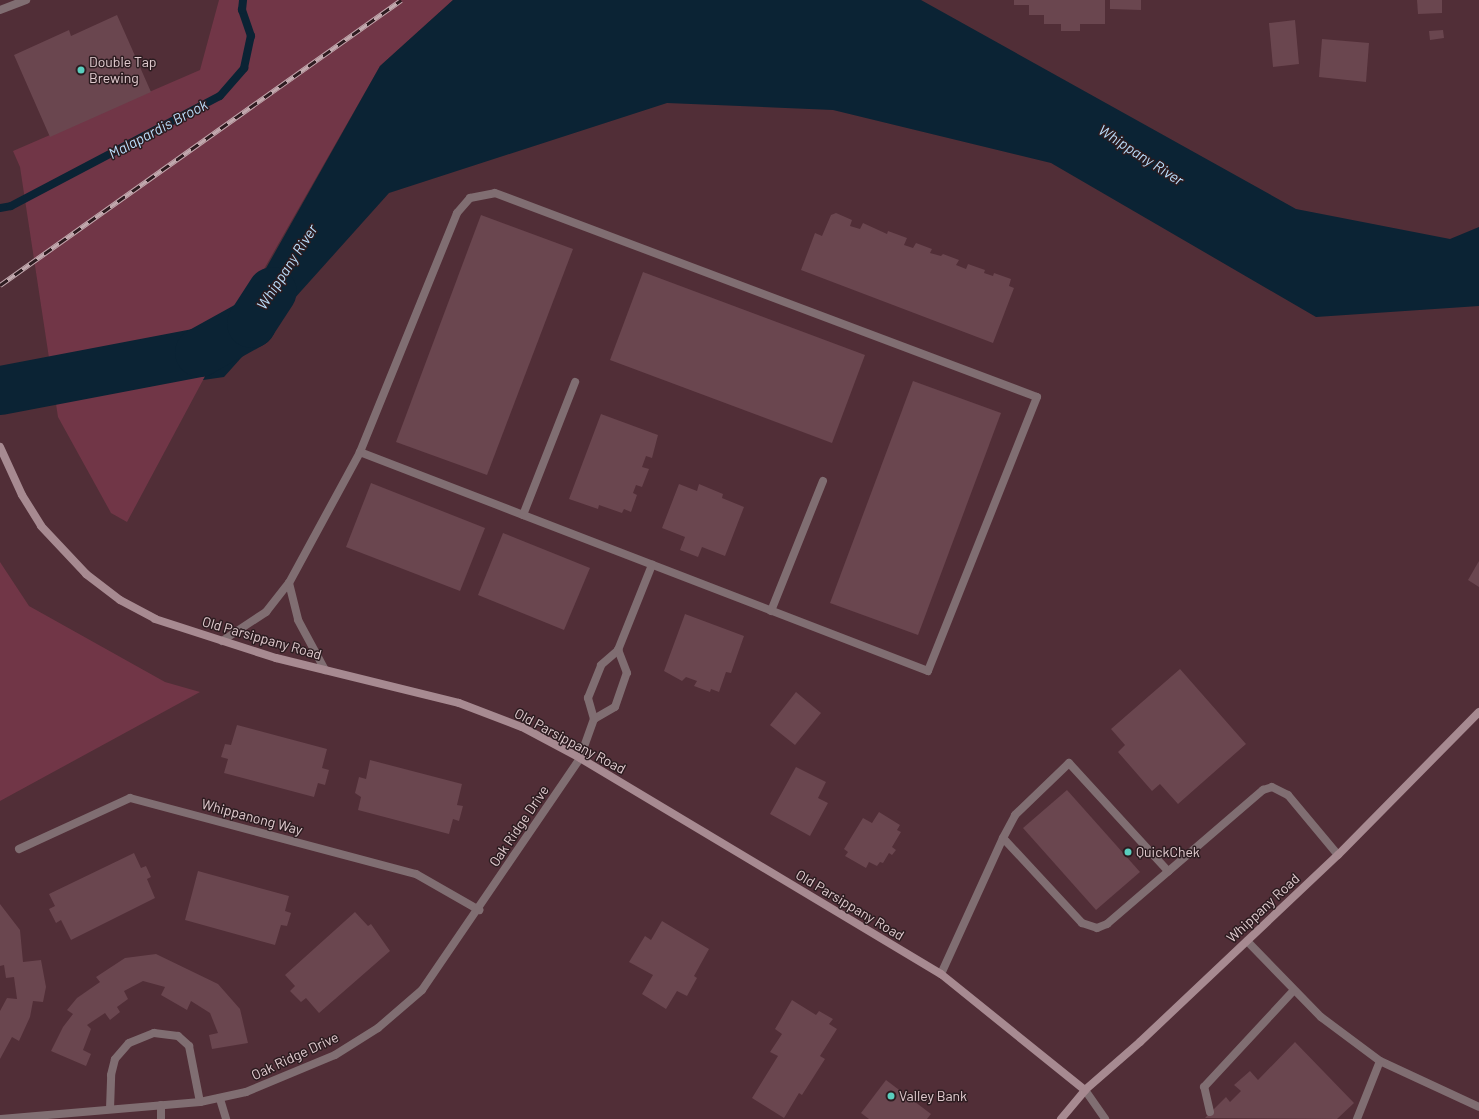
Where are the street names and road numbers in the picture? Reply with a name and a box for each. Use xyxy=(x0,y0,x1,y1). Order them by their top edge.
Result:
street label: Old Parsippany Road xyxy=(200,613,324,663)
street label: Old Parsippany Road xyxy=(512,705,628,777)
street label: Oak Ridge Drive xyxy=(486,782,552,870)
street label: Whippanong Way xyxy=(200,795,304,839)
street label: Old Parsippany Road xyxy=(793,866,907,944)
street label: Whippany Road xyxy=(1223,870,1303,946)
street label: Oak Ridge Drive xyxy=(249,1028,341,1084)

